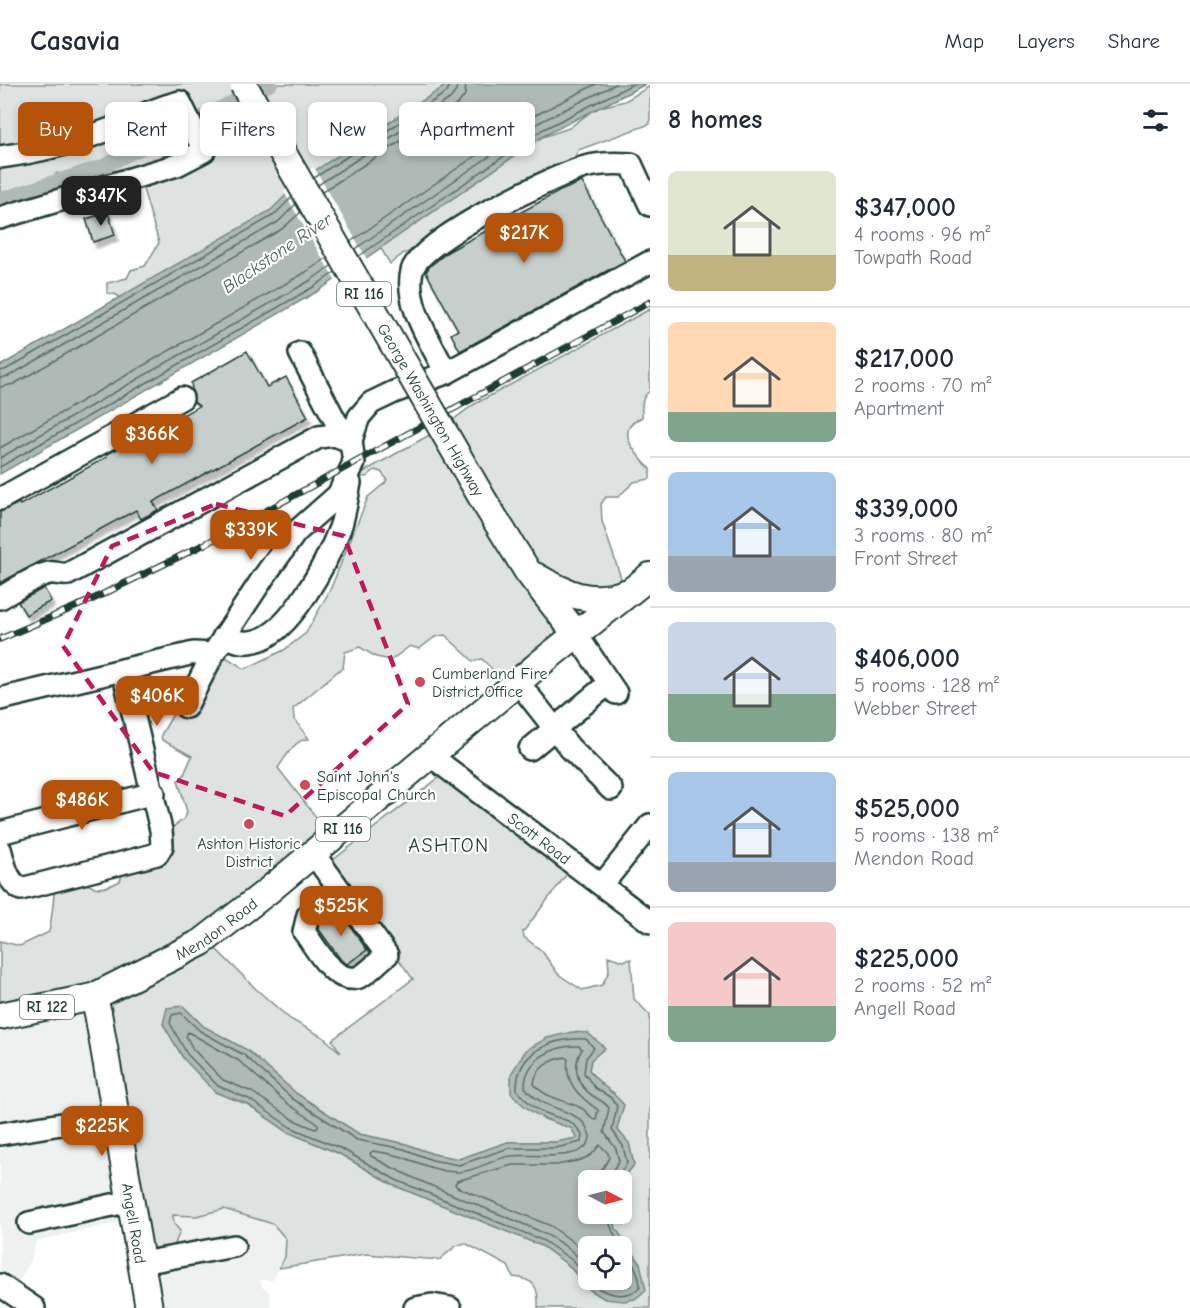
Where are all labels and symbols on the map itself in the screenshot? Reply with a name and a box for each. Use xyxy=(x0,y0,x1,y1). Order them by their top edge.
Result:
pin: $347K xyxy=(59,176,143,227)
water label: Blackstone River xyxy=(218,209,337,298)
pin: $217K xyxy=(482,213,566,264)
road number: RI 116 xyxy=(337,282,391,306)
street label: George Washington Highway xyxy=(373,320,488,501)
pin: $366K xyxy=(110,414,194,465)
pin: $339K xyxy=(209,510,293,561)
place label: Cumberland Fire District Office xyxy=(432,665,548,701)
marker: Cumberland Fire District Office xyxy=(413,675,427,689)
pin: $406K xyxy=(115,676,199,727)
place label: Saint John's Episcopal Church xyxy=(317,768,436,804)
marker: Saint John's Episcopal Church xyxy=(298,778,312,792)
pin: $486K xyxy=(40,780,124,831)
street label: Scott Road xyxy=(504,809,574,868)
marker: Ashton Historic District xyxy=(242,817,256,831)
road number: RI 116 xyxy=(316,817,370,841)
district label: ASHTON xyxy=(408,834,490,857)
place label: Ashton Historic District xyxy=(197,835,301,871)
pin: $525K xyxy=(299,886,383,937)
street label: Mendon Road xyxy=(172,895,261,964)
road number: RI 122 xyxy=(20,995,74,1019)
pin: $225K xyxy=(60,1106,144,1157)
north arrow xyxy=(578,1170,632,1224)
street label: Angell Road xyxy=(118,1182,149,1265)

